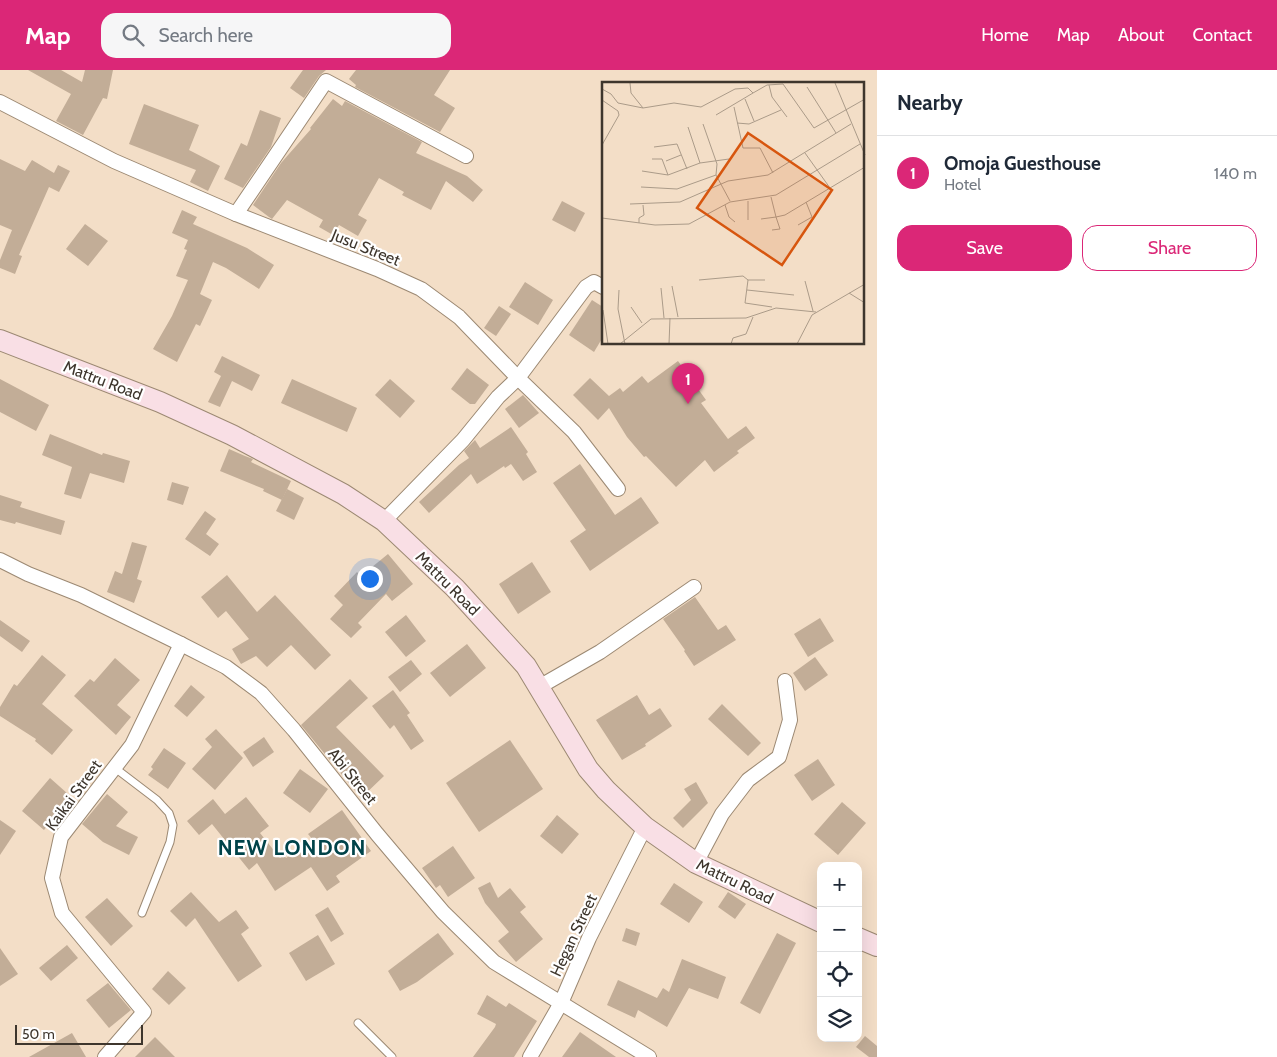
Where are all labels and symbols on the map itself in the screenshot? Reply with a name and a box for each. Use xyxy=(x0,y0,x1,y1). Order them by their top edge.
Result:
inset map xyxy=(602,82,864,345)
street label: Jusu Street xyxy=(328,225,403,270)
street label: Mattru Road xyxy=(61,357,145,404)
pin: 1 xyxy=(672,363,704,404)
street label: Mattru Road xyxy=(412,547,484,619)
your location xyxy=(357,566,383,592)
street label: Abi Street xyxy=(324,744,381,809)
street label: Kaikai Street xyxy=(41,756,106,834)
district label: NEW LONDON xyxy=(218,835,366,860)
street label: Mattru Road xyxy=(693,855,776,908)
street label: Hegan Street xyxy=(546,891,601,979)
scale bar xyxy=(15,1022,142,1045)

